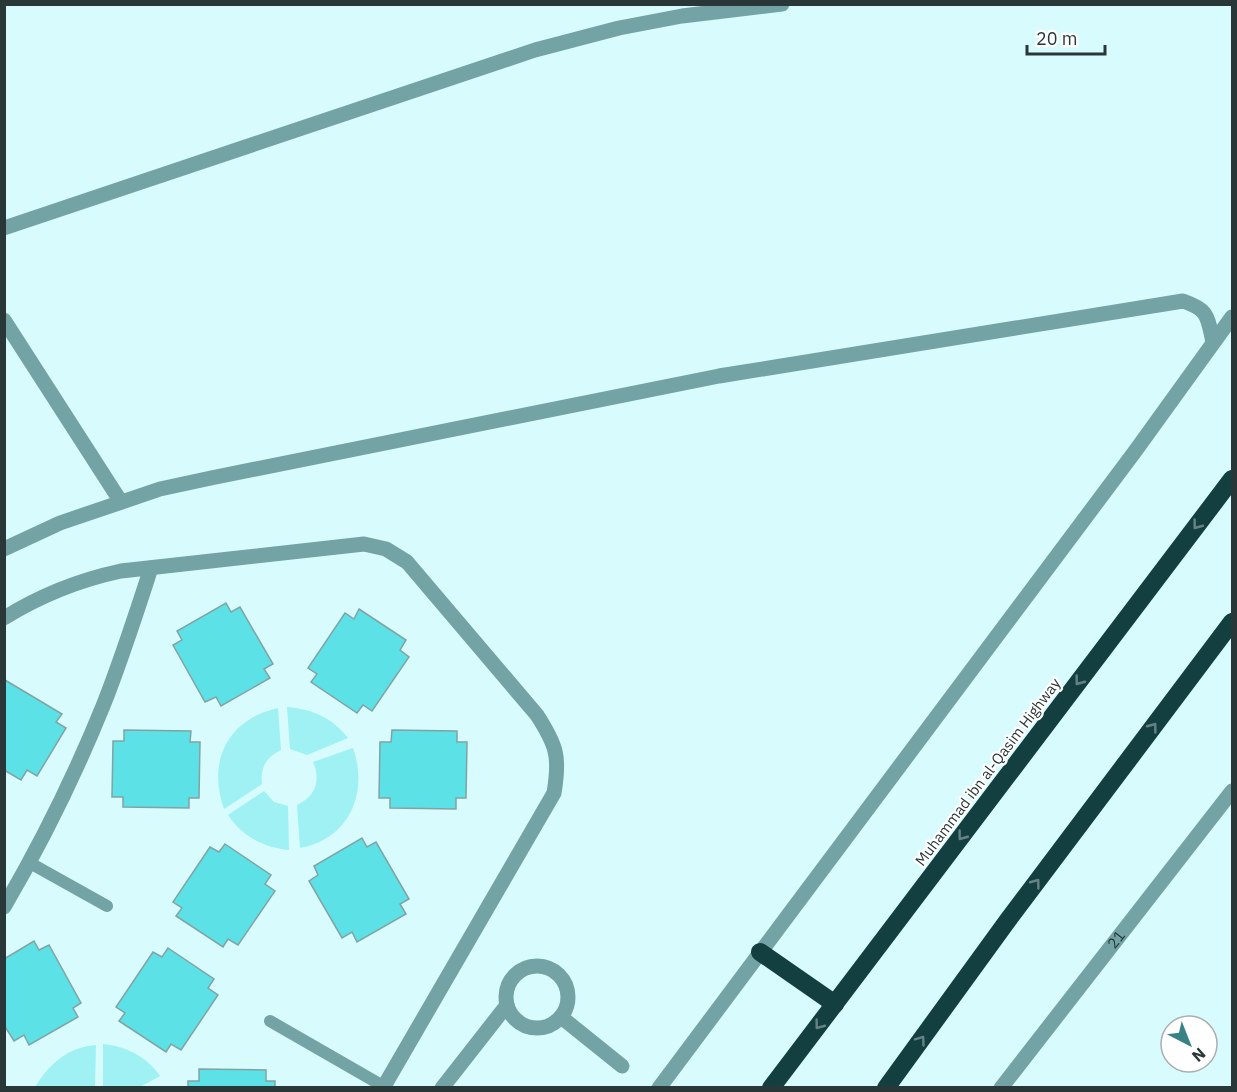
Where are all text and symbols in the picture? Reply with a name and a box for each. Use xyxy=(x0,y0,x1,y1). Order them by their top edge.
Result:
scale bar xyxy=(1027,18,1105,56)
text: 20 m xyxy=(1036,27,1078,50)
one-way arrow xyxy=(1194,519,1205,530)
street label: Muhammad ibn al-Qasim Highway xyxy=(911,674,1065,869)
one-way arrow xyxy=(1076,674,1087,685)
one-way arrow xyxy=(1146,723,1157,734)
one-way arrow xyxy=(958,830,969,841)
one-way arrow xyxy=(1029,879,1040,890)
street label: 21 xyxy=(1103,926,1129,952)
north arrow xyxy=(1159,1014,1219,1074)
one-way arrow xyxy=(815,1019,826,1030)
one-way arrow xyxy=(913,1036,924,1047)
text: N xyxy=(1188,1044,1210,1066)

